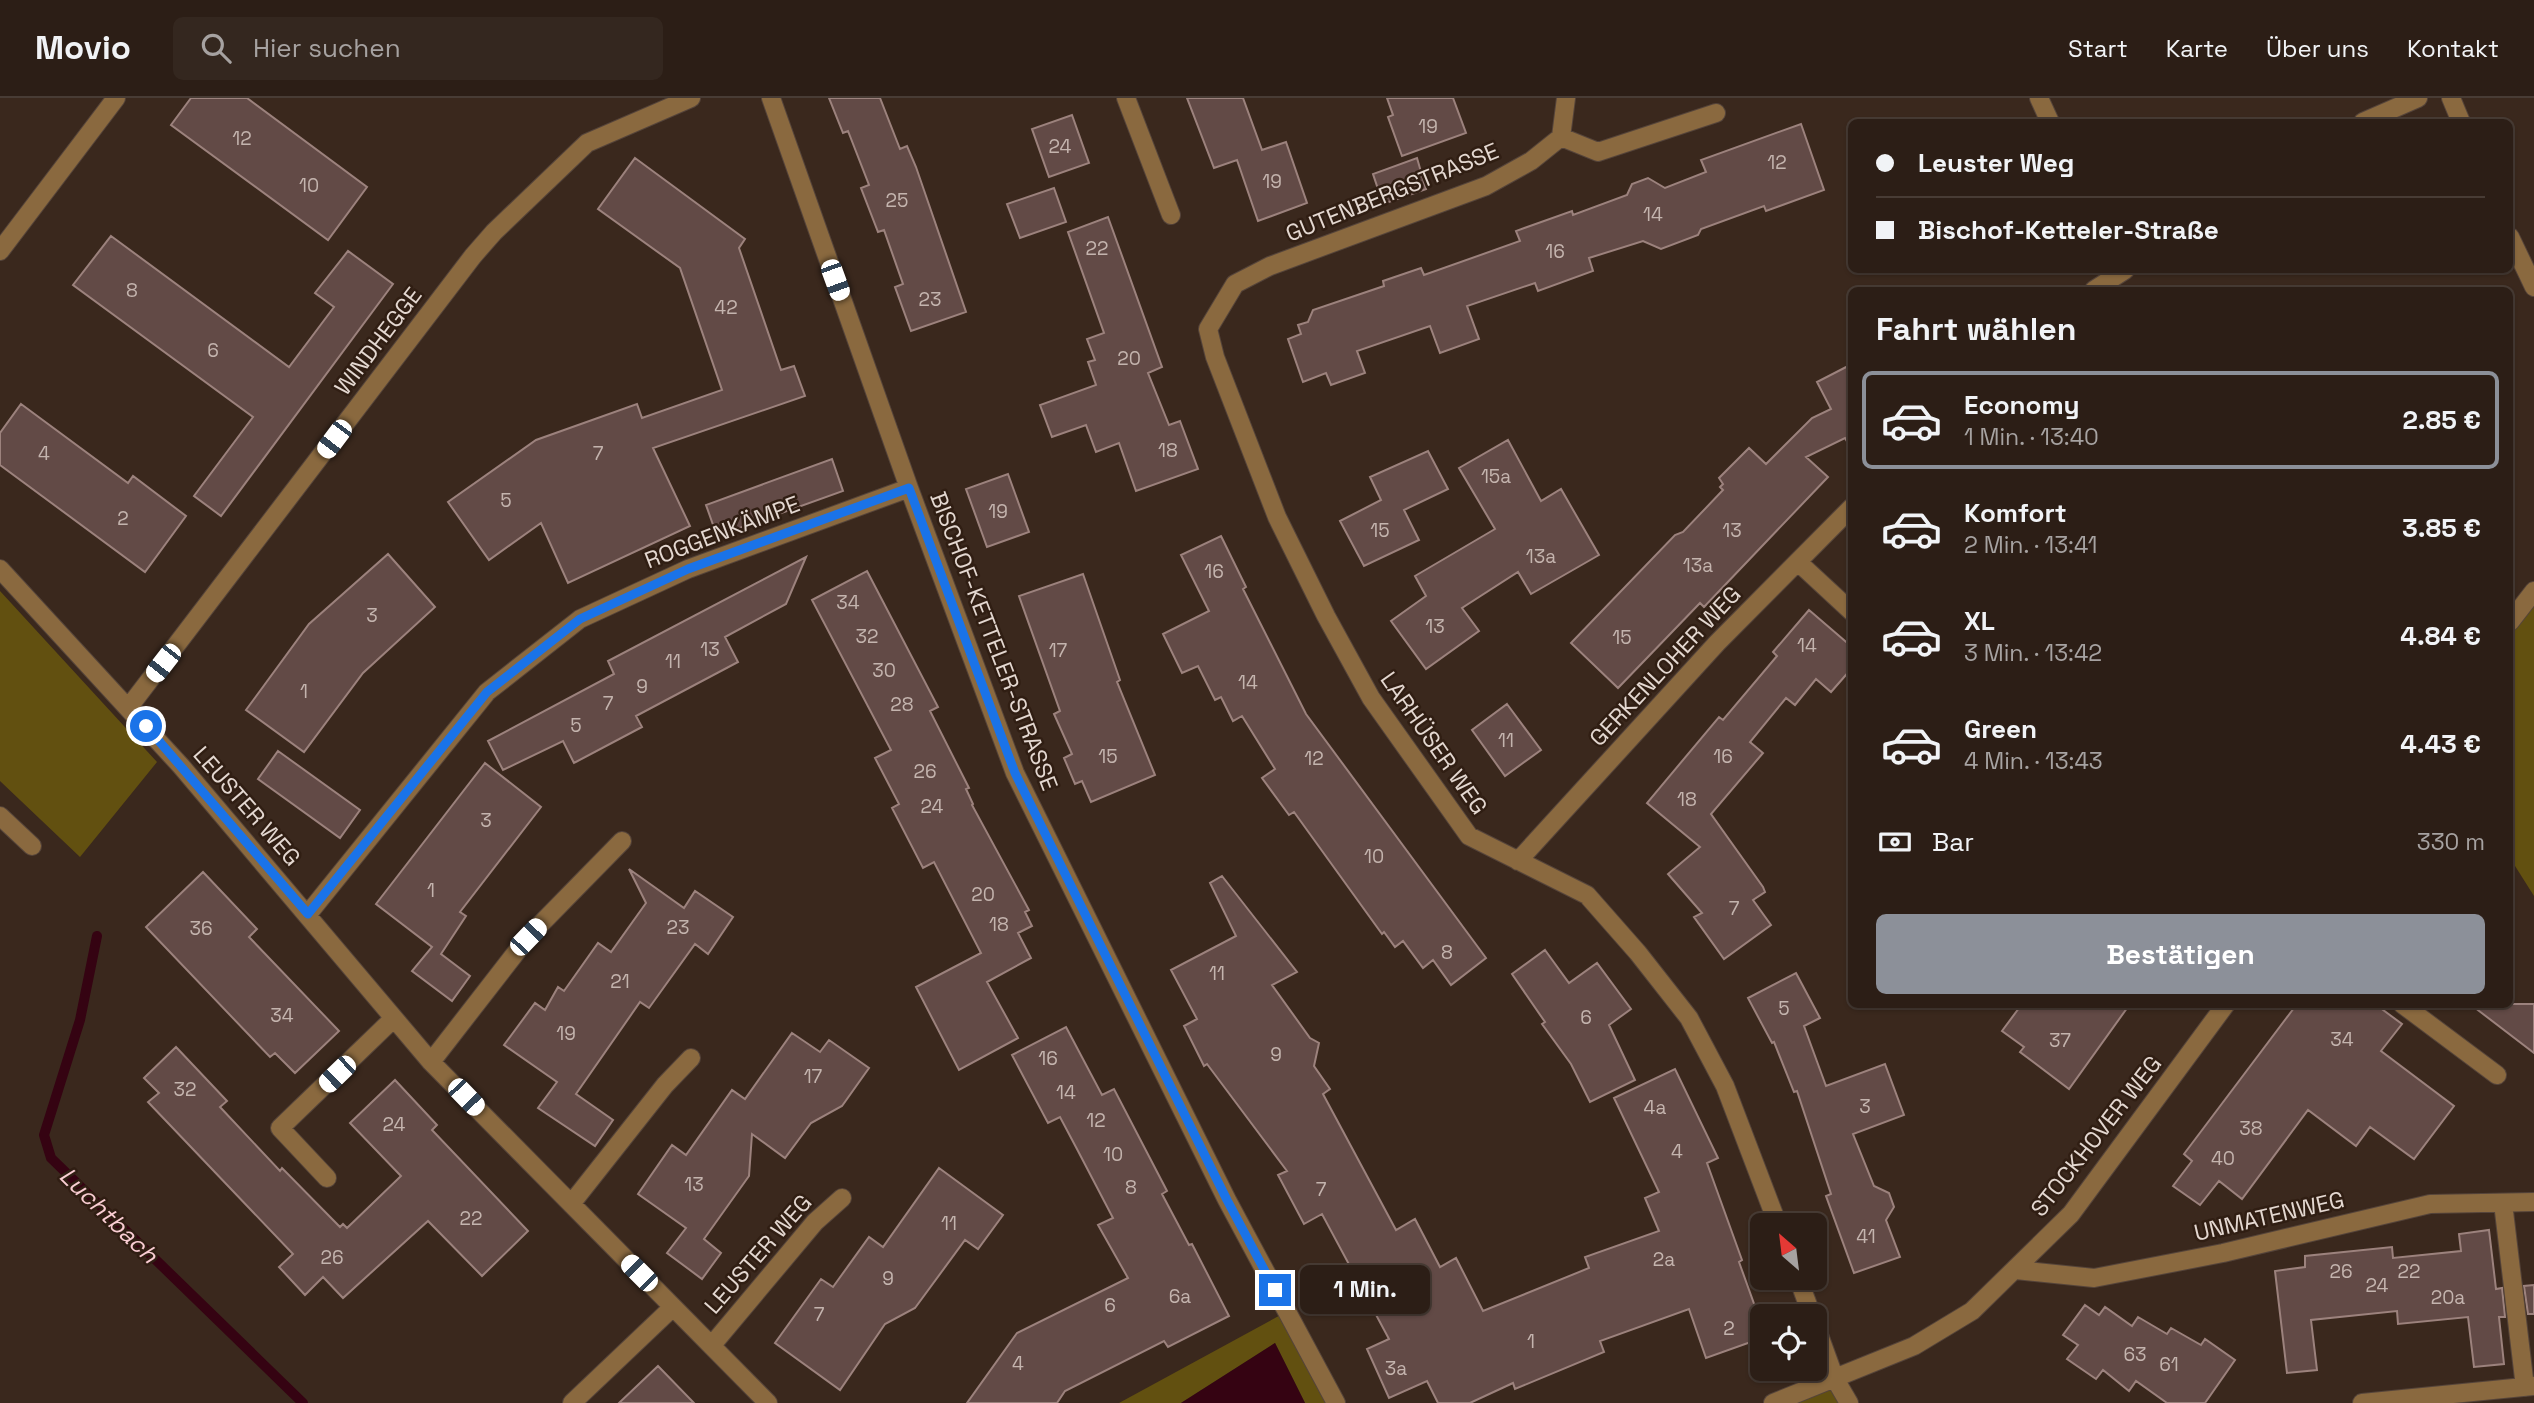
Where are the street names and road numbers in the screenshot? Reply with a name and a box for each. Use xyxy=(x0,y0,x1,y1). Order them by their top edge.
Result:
street label: GUTENBERGSTRASSE xyxy=(1281,136,1503,248)
street label: WINDHEGGE xyxy=(328,281,428,401)
street label: BISCHOF-KETTELER-STRASSE xyxy=(923,487,1065,795)
street label: ROGGENKÄMPE xyxy=(640,489,804,575)
street label: GERKENLOHER WEG xyxy=(1583,579,1747,753)
street label: LARHÜSER WEG xyxy=(1374,666,1494,820)
street label: LEUSTER WEG xyxy=(187,740,307,872)
street label: STOCKHOVER WEG xyxy=(2024,1049,2168,1223)
street label: UNMATENWEG xyxy=(2191,1184,2347,1248)
street label: LEUSTER WEG xyxy=(698,1188,818,1320)

